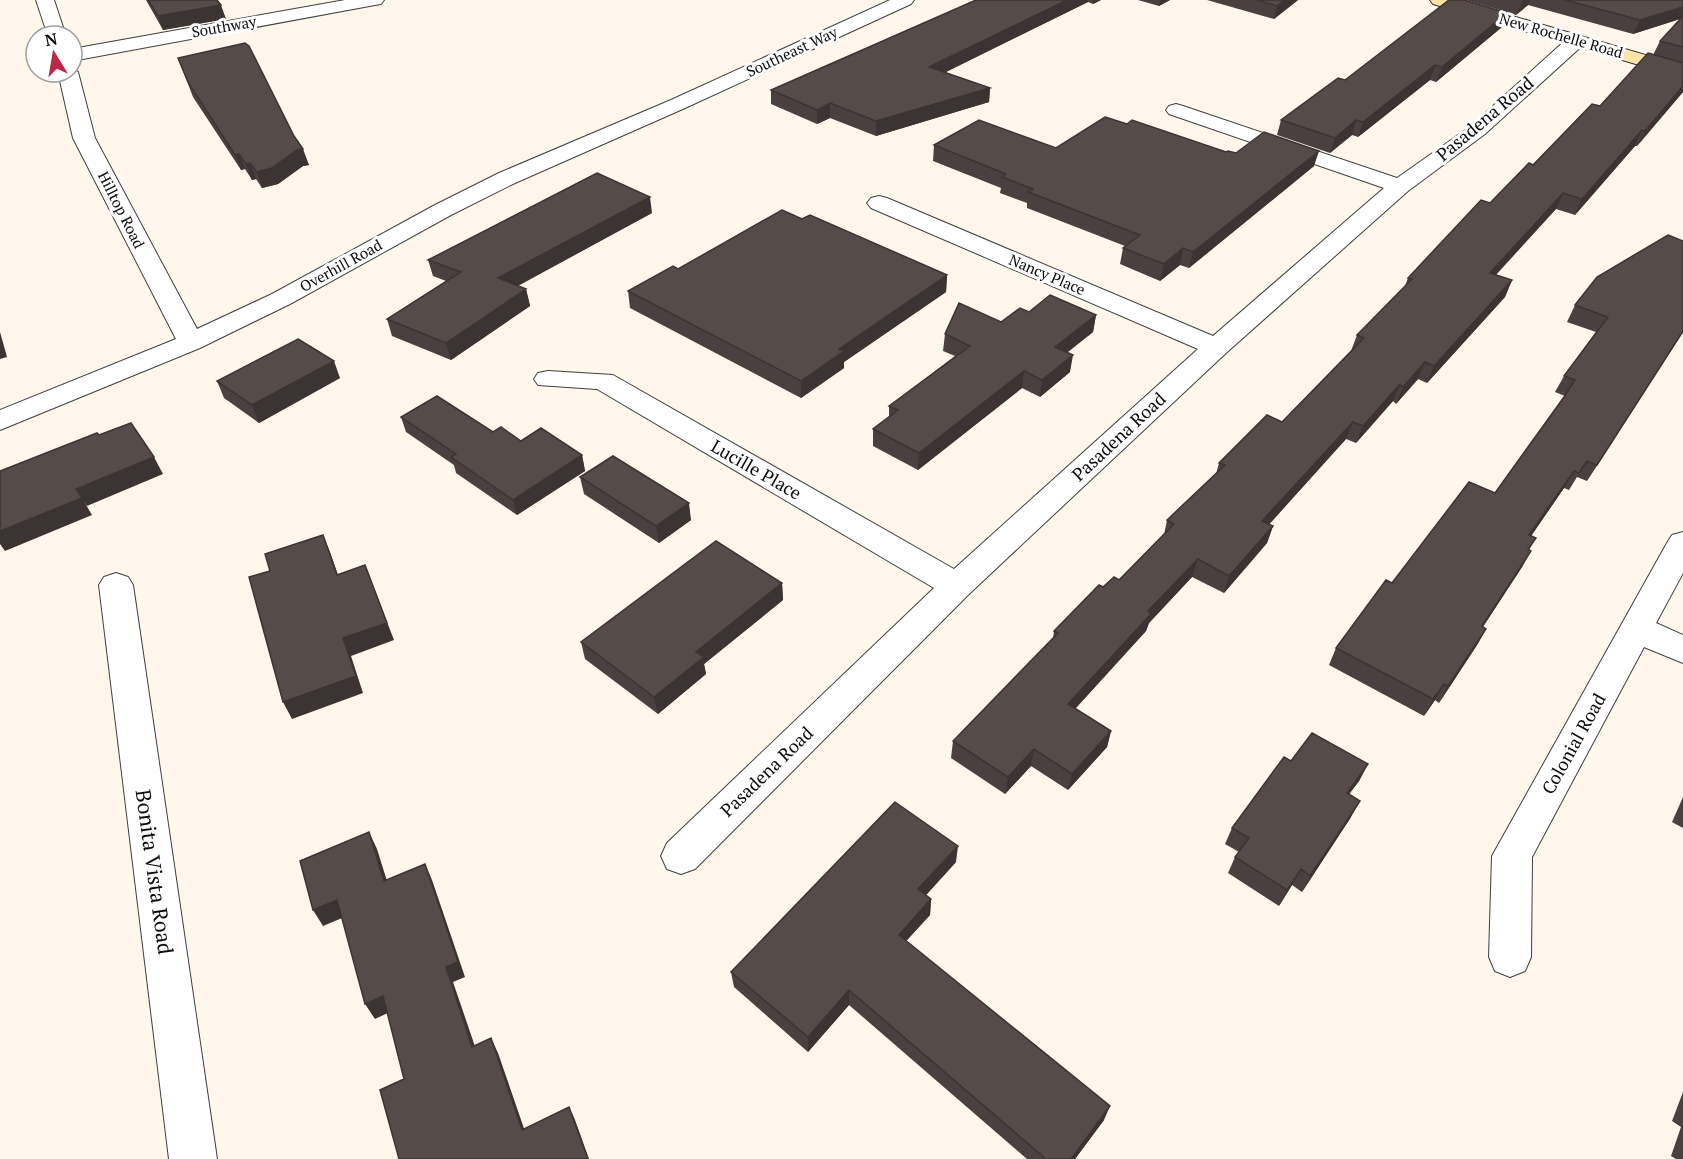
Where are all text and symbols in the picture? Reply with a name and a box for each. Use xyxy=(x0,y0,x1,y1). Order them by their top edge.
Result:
street label: New Rochelle Road xyxy=(1497,8,1625,62)
street label: Southway xyxy=(190,10,258,42)
street label: Southeast Way xyxy=(743,21,841,81)
north arrow xyxy=(24,24,84,84)
text: N xyxy=(43,27,59,51)
street label: Pasadena Road xyxy=(1431,70,1538,166)
street label: Hilltop Road xyxy=(94,168,150,251)
street label: Overhill Road xyxy=(296,234,385,296)
street label: Nancy Place xyxy=(1006,249,1089,299)
street label: Pasadena Road xyxy=(1066,387,1170,486)
street label: Lucille Place xyxy=(707,434,806,505)
street label: Colonial Road xyxy=(1536,689,1611,798)
street label: Pasadena Road xyxy=(715,721,818,822)
street label: Bonita Vista Road xyxy=(130,788,180,957)

